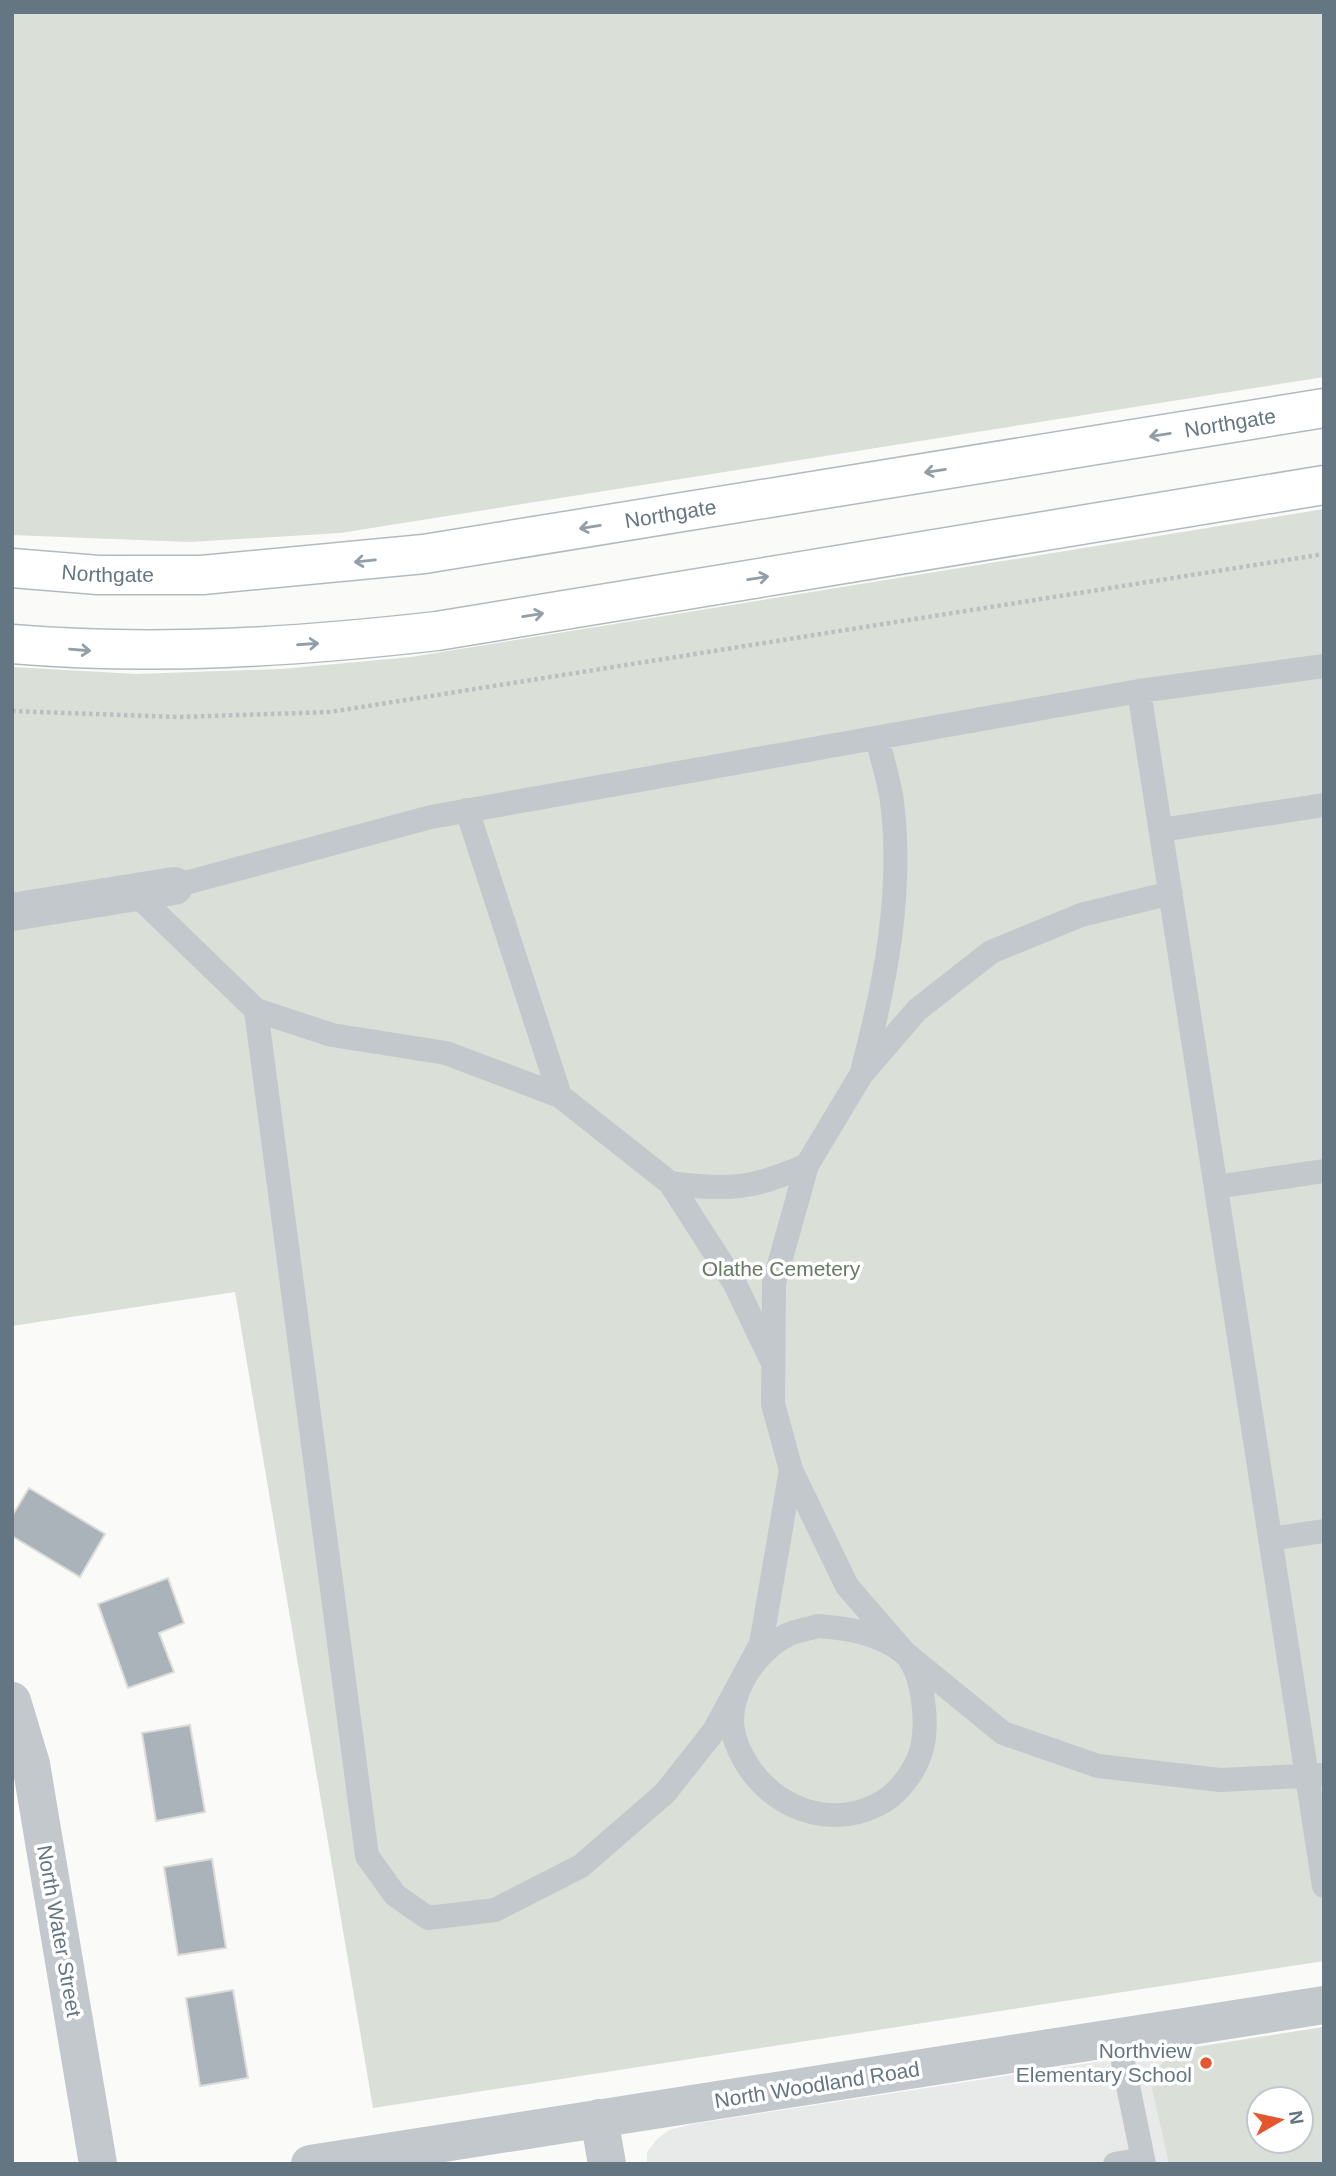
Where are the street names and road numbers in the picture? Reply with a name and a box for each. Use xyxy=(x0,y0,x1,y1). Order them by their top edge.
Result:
street label: Northgate xyxy=(1183,404,1278,441)
street label: Northgate xyxy=(623,495,718,532)
street label: Northgate xyxy=(61,560,154,586)
street label: North Water Street xyxy=(33,1843,86,2019)
street label: North Woodland Road xyxy=(713,2057,921,2112)

